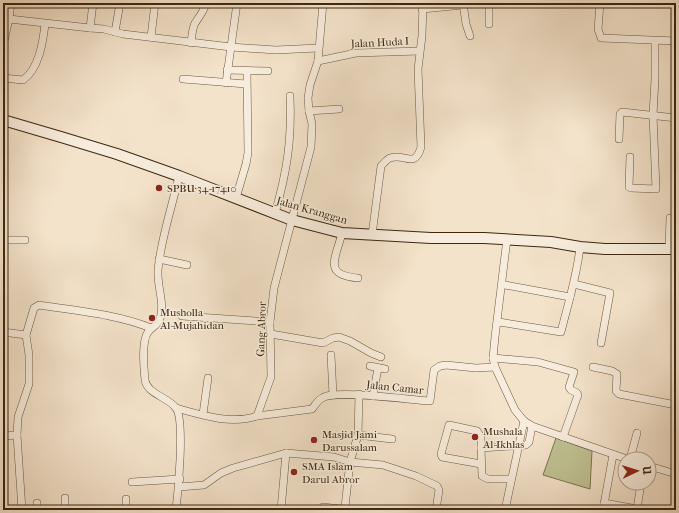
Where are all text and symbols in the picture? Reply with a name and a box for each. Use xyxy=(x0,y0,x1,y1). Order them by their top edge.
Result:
street label: Jalan Huda I xyxy=(350,34,410,51)
place label: SPBU 34-17410 xyxy=(167,182,237,195)
marker: SPBU 34-17410 xyxy=(154,183,164,193)
street label: Jalan Kranggan xyxy=(274,194,349,227)
street label: Gang Abror xyxy=(254,301,269,357)
place label: Musholla Al-Mujahidan xyxy=(159,306,225,332)
marker: Musholla Al-Mujahidan xyxy=(147,313,157,323)
street label: Jalan Camar xyxy=(365,378,424,397)
place label: Mushala Al-Ikhlas xyxy=(482,425,524,451)
place label: Masjid Jami Darussalam xyxy=(322,428,378,454)
marker: Mushala Al-Ikhlas xyxy=(470,432,480,442)
marker: Masjid Jami Darussalam xyxy=(309,435,319,445)
north arrow xyxy=(617,451,657,491)
place label: SMA Islam Darul Abror xyxy=(302,460,360,486)
text: U xyxy=(640,465,653,475)
marker: SMA Islam Darul Abror xyxy=(289,467,299,477)

